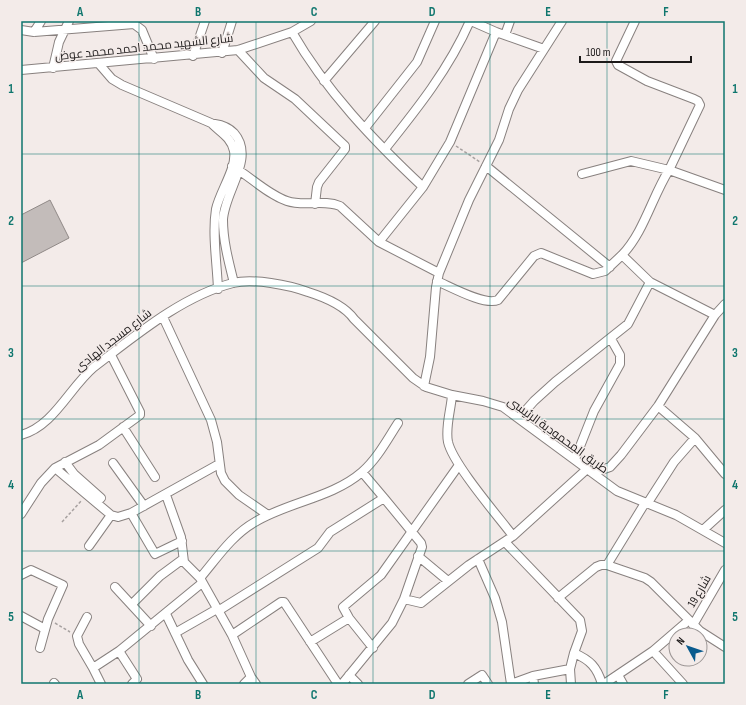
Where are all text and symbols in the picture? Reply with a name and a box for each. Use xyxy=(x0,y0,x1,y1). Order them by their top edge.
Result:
text: A xyxy=(76,4,84,20)
text: B xyxy=(195,4,201,20)
text: C xyxy=(311,4,318,20)
text: D xyxy=(429,4,436,20)
text: E xyxy=(545,4,551,20)
text: F xyxy=(663,4,669,20)
street label: شارع الشهيد محمد احمد محمد عوض xyxy=(54,31,234,64)
scale bar xyxy=(580,38,691,64)
text: 100 m xyxy=(586,45,611,60)
text: 1 xyxy=(8,81,14,97)
text: 1 xyxy=(732,81,738,97)
text: 2 xyxy=(8,213,14,229)
text: 2 xyxy=(732,213,738,229)
street label: شارع مسجد الهادى xyxy=(72,306,155,375)
text: 3 xyxy=(8,345,14,361)
text: 3 xyxy=(732,345,738,361)
street label: طريق المحمودية الرئيسى xyxy=(504,394,611,477)
text: 4 xyxy=(8,477,14,493)
text: 4 xyxy=(732,477,738,493)
street label: شارع 19 xyxy=(684,572,715,610)
text: 5 xyxy=(8,609,14,625)
text: 5 xyxy=(732,609,738,625)
north arrow xyxy=(668,627,708,667)
text: N xyxy=(674,634,688,647)
text: A xyxy=(76,687,84,703)
text: B xyxy=(195,687,201,703)
text: C xyxy=(311,687,318,703)
text: D xyxy=(429,687,436,703)
text: E xyxy=(545,687,551,703)
text: F xyxy=(663,687,669,703)

